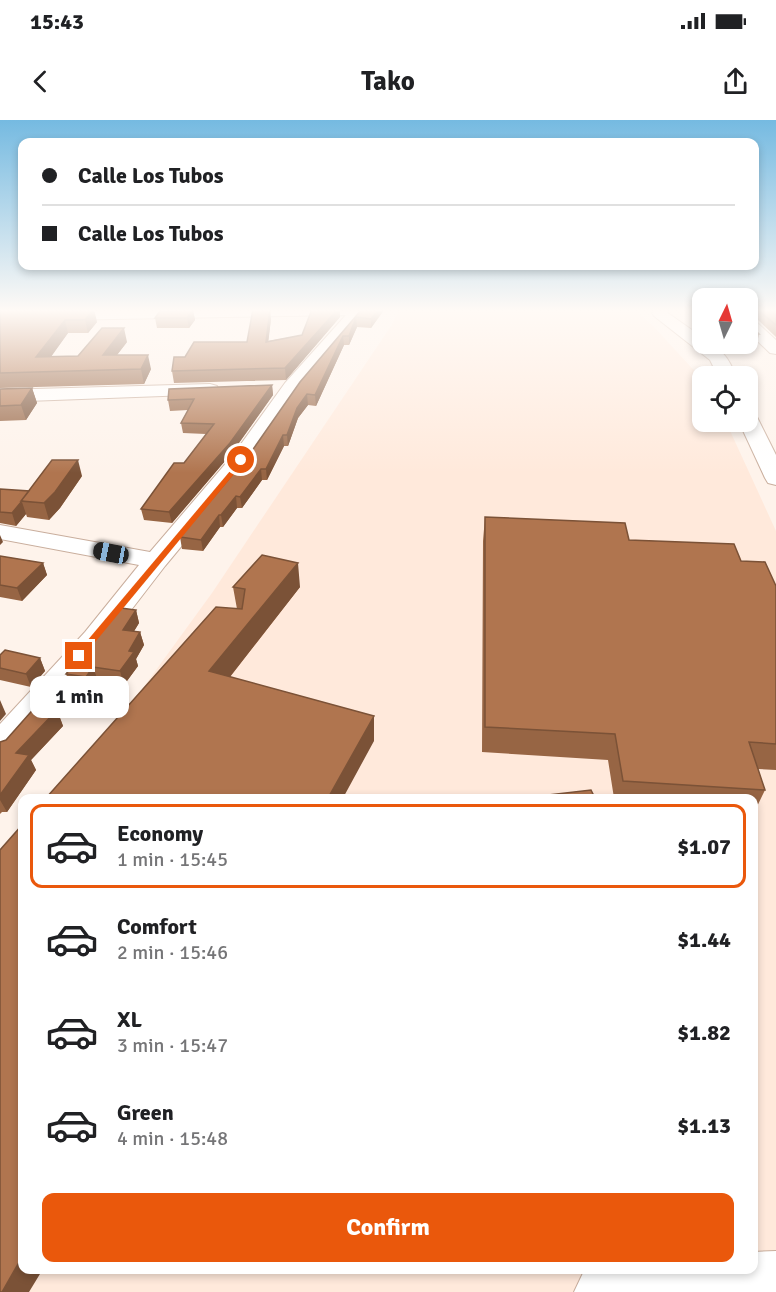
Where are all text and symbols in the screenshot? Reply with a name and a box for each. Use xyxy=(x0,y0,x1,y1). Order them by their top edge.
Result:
text: 15:43 xyxy=(30,8,84,35)
icon: back xyxy=(24,65,57,98)
text: Tako xyxy=(361,65,415,98)
icon: share xyxy=(719,65,752,98)
text: Calle Los Tubos xyxy=(78,162,224,189)
text: Calle Los Tubos xyxy=(78,220,224,247)
north arrow xyxy=(692,288,758,354)
map controls xyxy=(692,288,758,432)
button: locate xyxy=(692,366,758,432)
route start xyxy=(227,446,254,473)
car xyxy=(92,541,130,565)
route end xyxy=(65,642,92,669)
callout: 1 min xyxy=(29,677,128,719)
text: 1 min xyxy=(55,684,104,709)
icon: car xyxy=(45,819,99,873)
text: Economy xyxy=(117,820,203,847)
text: $1.07 xyxy=(677,833,731,860)
text: 1 min · 15:45 xyxy=(117,847,228,872)
icon: car xyxy=(45,912,99,966)
text: Comfort xyxy=(117,913,197,940)
text: $1.44 xyxy=(677,926,731,953)
text: 2 min · 15:46 xyxy=(117,940,228,965)
icon: car xyxy=(45,1005,99,1059)
text: XL xyxy=(117,1006,142,1033)
text: $1.82 xyxy=(677,1019,731,1046)
text: 3 min · 15:47 xyxy=(117,1033,228,1058)
icon: car xyxy=(45,1098,99,1152)
text: Green xyxy=(117,1099,174,1126)
text: $1.13 xyxy=(677,1112,731,1139)
text: 4 min · 15:48 xyxy=(117,1126,228,1151)
button: Confirm xyxy=(42,1193,734,1262)

